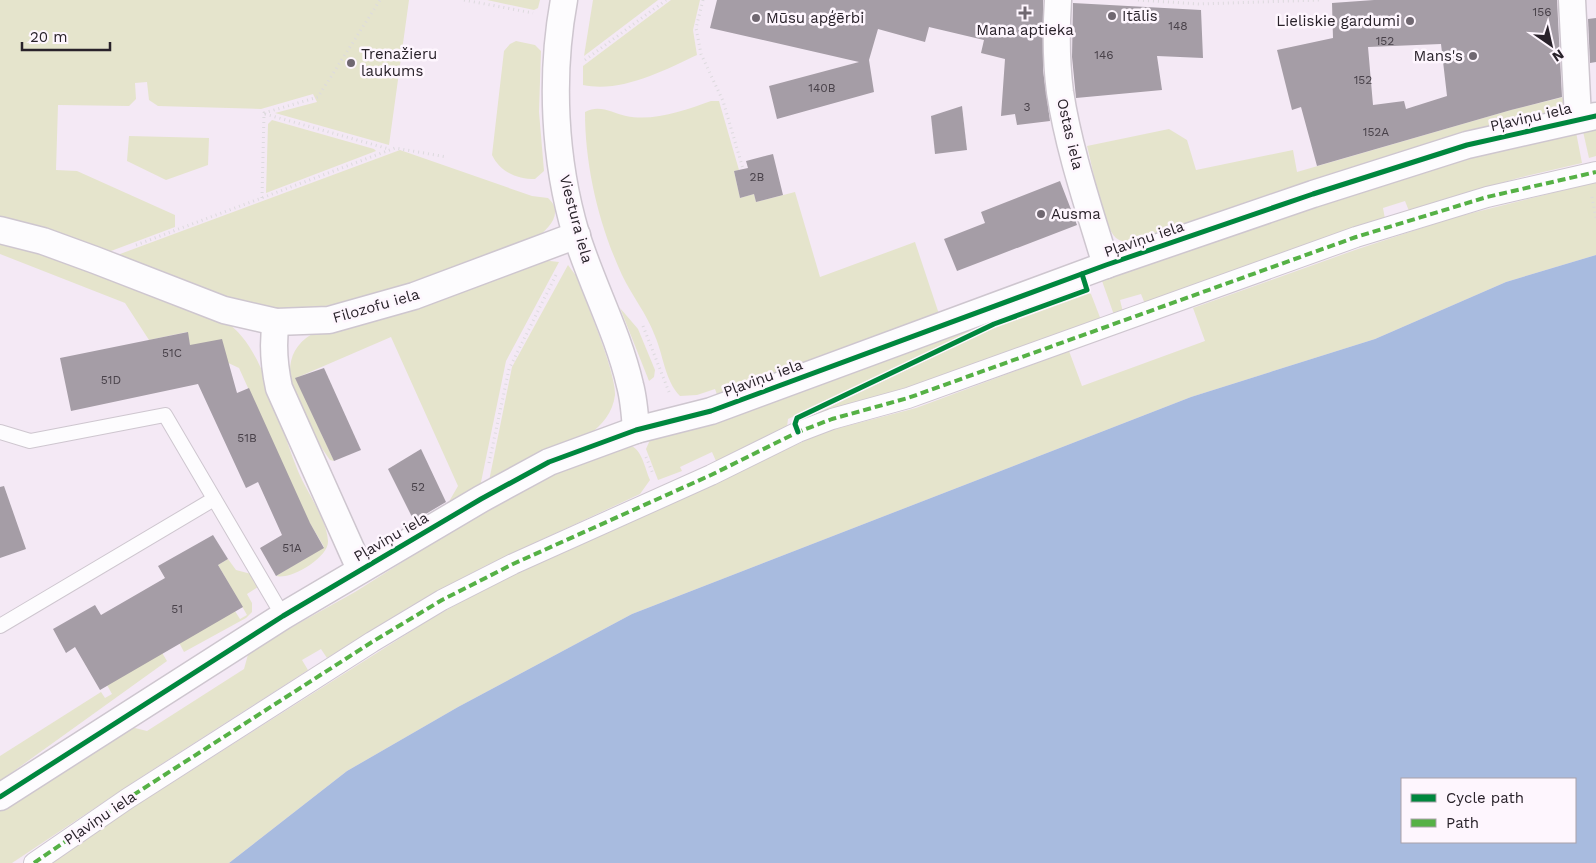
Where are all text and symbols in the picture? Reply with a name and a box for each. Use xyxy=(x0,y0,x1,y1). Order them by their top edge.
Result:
house number: 156 xyxy=(1533,5,1551,19)
marker: Mana aptieka xyxy=(1019,7,1031,19)
place label: Itālis xyxy=(1122,7,1158,25)
place label: Mūsu apģērbi xyxy=(766,9,864,27)
marker: Itālis xyxy=(1106,10,1118,22)
marker: Mūsu apģērbi xyxy=(750,12,762,24)
place label: Lieliskie gardumi xyxy=(1276,12,1400,30)
marker: Lieliskie gardumi xyxy=(1404,15,1416,27)
house number: 148 xyxy=(1168,19,1188,33)
scale bar xyxy=(22,20,110,52)
north arrow xyxy=(1526,20,1576,70)
place label: Mana aptieka xyxy=(976,21,1074,39)
text: 20 m xyxy=(30,28,68,46)
house number: 152 xyxy=(1376,34,1394,48)
place label: Trenažieru laukums xyxy=(361,45,437,80)
text: N xyxy=(1549,46,1567,65)
place label: Mans's xyxy=(1414,47,1463,65)
house number: 146 xyxy=(1094,48,1114,62)
marker: Mans's xyxy=(1467,50,1479,62)
marker: Trenažieru laukums xyxy=(345,57,357,69)
house number: 152 xyxy=(1354,73,1372,87)
house number: 140B xyxy=(808,81,836,95)
street label: Ostas iela xyxy=(1053,97,1087,172)
street label: Pļaviņu iela xyxy=(1488,99,1574,135)
house number: 3 xyxy=(1024,100,1031,114)
house number: 152A xyxy=(1363,125,1389,139)
house number: 2B xyxy=(750,170,765,184)
street label: Viestura iela xyxy=(556,173,597,266)
place label: Ausma xyxy=(1051,205,1101,223)
marker: Ausma xyxy=(1035,208,1047,220)
street label: Pļaviņu iela xyxy=(1102,217,1187,261)
street label: Filozofu iela xyxy=(331,285,422,327)
house number: 51C xyxy=(162,346,182,360)
street label: Pļaviņu iela xyxy=(721,355,806,401)
house number: 51D xyxy=(101,373,121,387)
house number: 51B xyxy=(237,431,257,445)
house number: 52 xyxy=(411,480,425,494)
street label: Pļaviņu iela xyxy=(350,508,432,566)
house number: 51A xyxy=(282,541,302,555)
house number: 51 xyxy=(171,602,183,616)
legend xyxy=(1401,778,1576,843)
street label: Pļaviņu iela xyxy=(60,787,140,849)
text: Cycle path xyxy=(1446,789,1524,807)
text: Path xyxy=(1446,814,1479,832)

